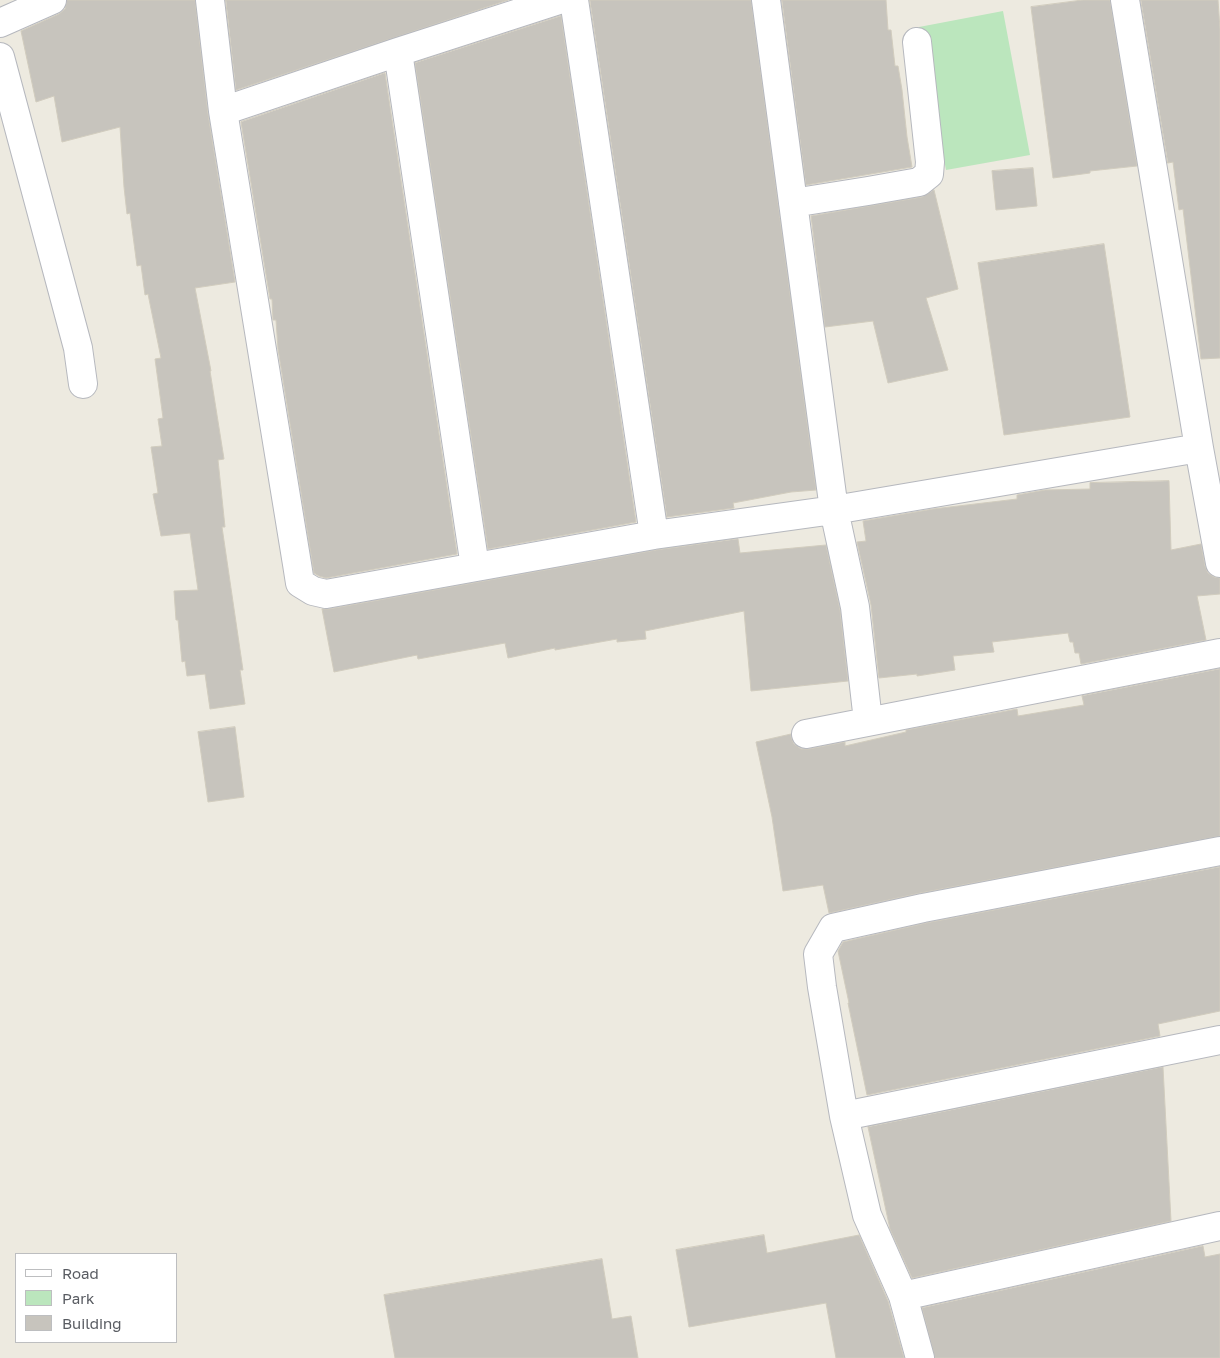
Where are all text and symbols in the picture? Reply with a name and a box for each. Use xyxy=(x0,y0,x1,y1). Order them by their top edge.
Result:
legend xyxy=(15,1253,178,1343)
text: Road xyxy=(62,1264,99,1282)
text: Park xyxy=(62,1289,94,1307)
text: Building xyxy=(62,1314,122,1332)

